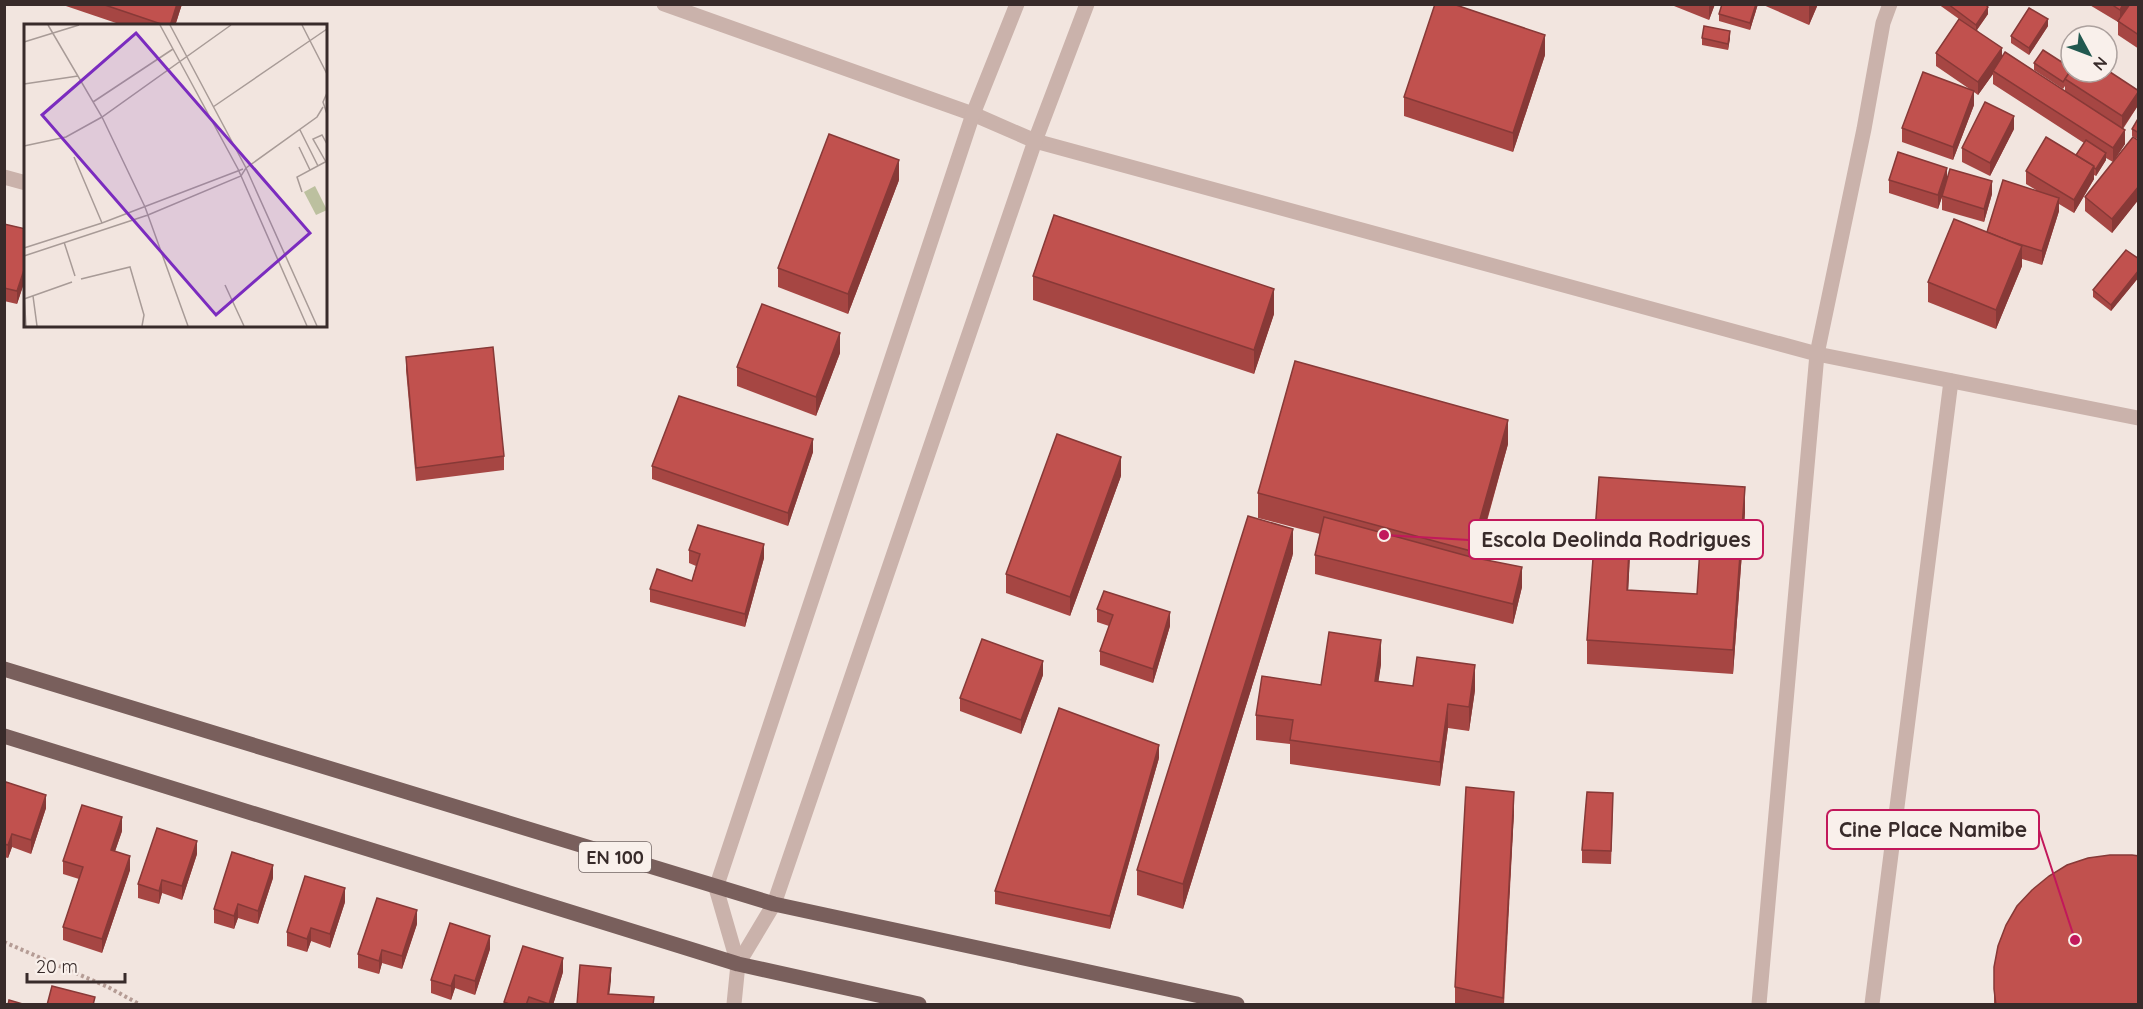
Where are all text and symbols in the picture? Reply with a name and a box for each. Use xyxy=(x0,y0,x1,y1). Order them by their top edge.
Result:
inset map xyxy=(24,24,327,327)
north arrow xyxy=(2059,24,2119,84)
text: N xyxy=(2089,53,2112,75)
callout: Escola Deolinda Rodrigues xyxy=(1469,520,1763,559)
text: Escola Deolinda Rodrigues xyxy=(1481,526,1751,552)
callout: Cine Place Namibe xyxy=(1827,810,2039,849)
text: Cine Place Namibe xyxy=(1839,816,2027,842)
road number: EN 100 xyxy=(579,842,651,872)
scale bar xyxy=(27,946,124,984)
text: 20 m xyxy=(36,955,78,978)

